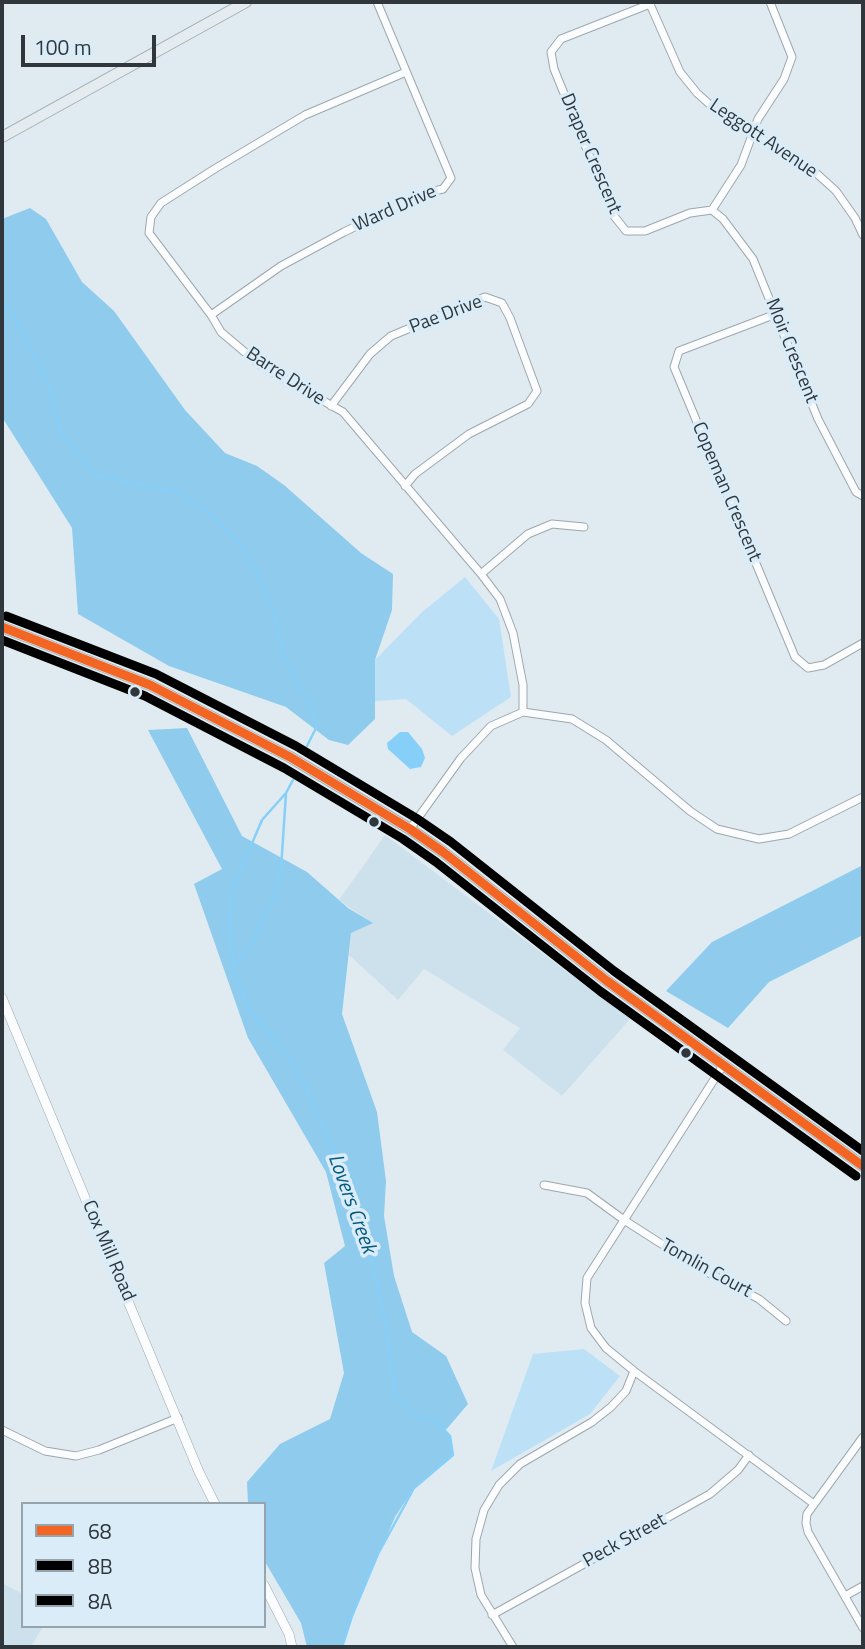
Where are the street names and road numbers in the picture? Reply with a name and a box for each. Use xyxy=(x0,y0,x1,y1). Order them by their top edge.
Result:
street label: Draper Crescent xyxy=(554,90,626,218)
street label: Leggott Avenue xyxy=(705,95,821,183)
street label: Ward Drive xyxy=(350,181,440,237)
street label: Pae Drive xyxy=(406,291,486,339)
street label: Moir Crescent xyxy=(760,296,822,406)
street label: Barre Drive xyxy=(241,343,329,411)
street label: Copeman Crescent xyxy=(686,419,766,565)
street label: Cox Mill Road xyxy=(77,1197,139,1305)
street label: Tomlin Court xyxy=(656,1235,756,1303)
street label: Peck Street xyxy=(580,1509,670,1573)

